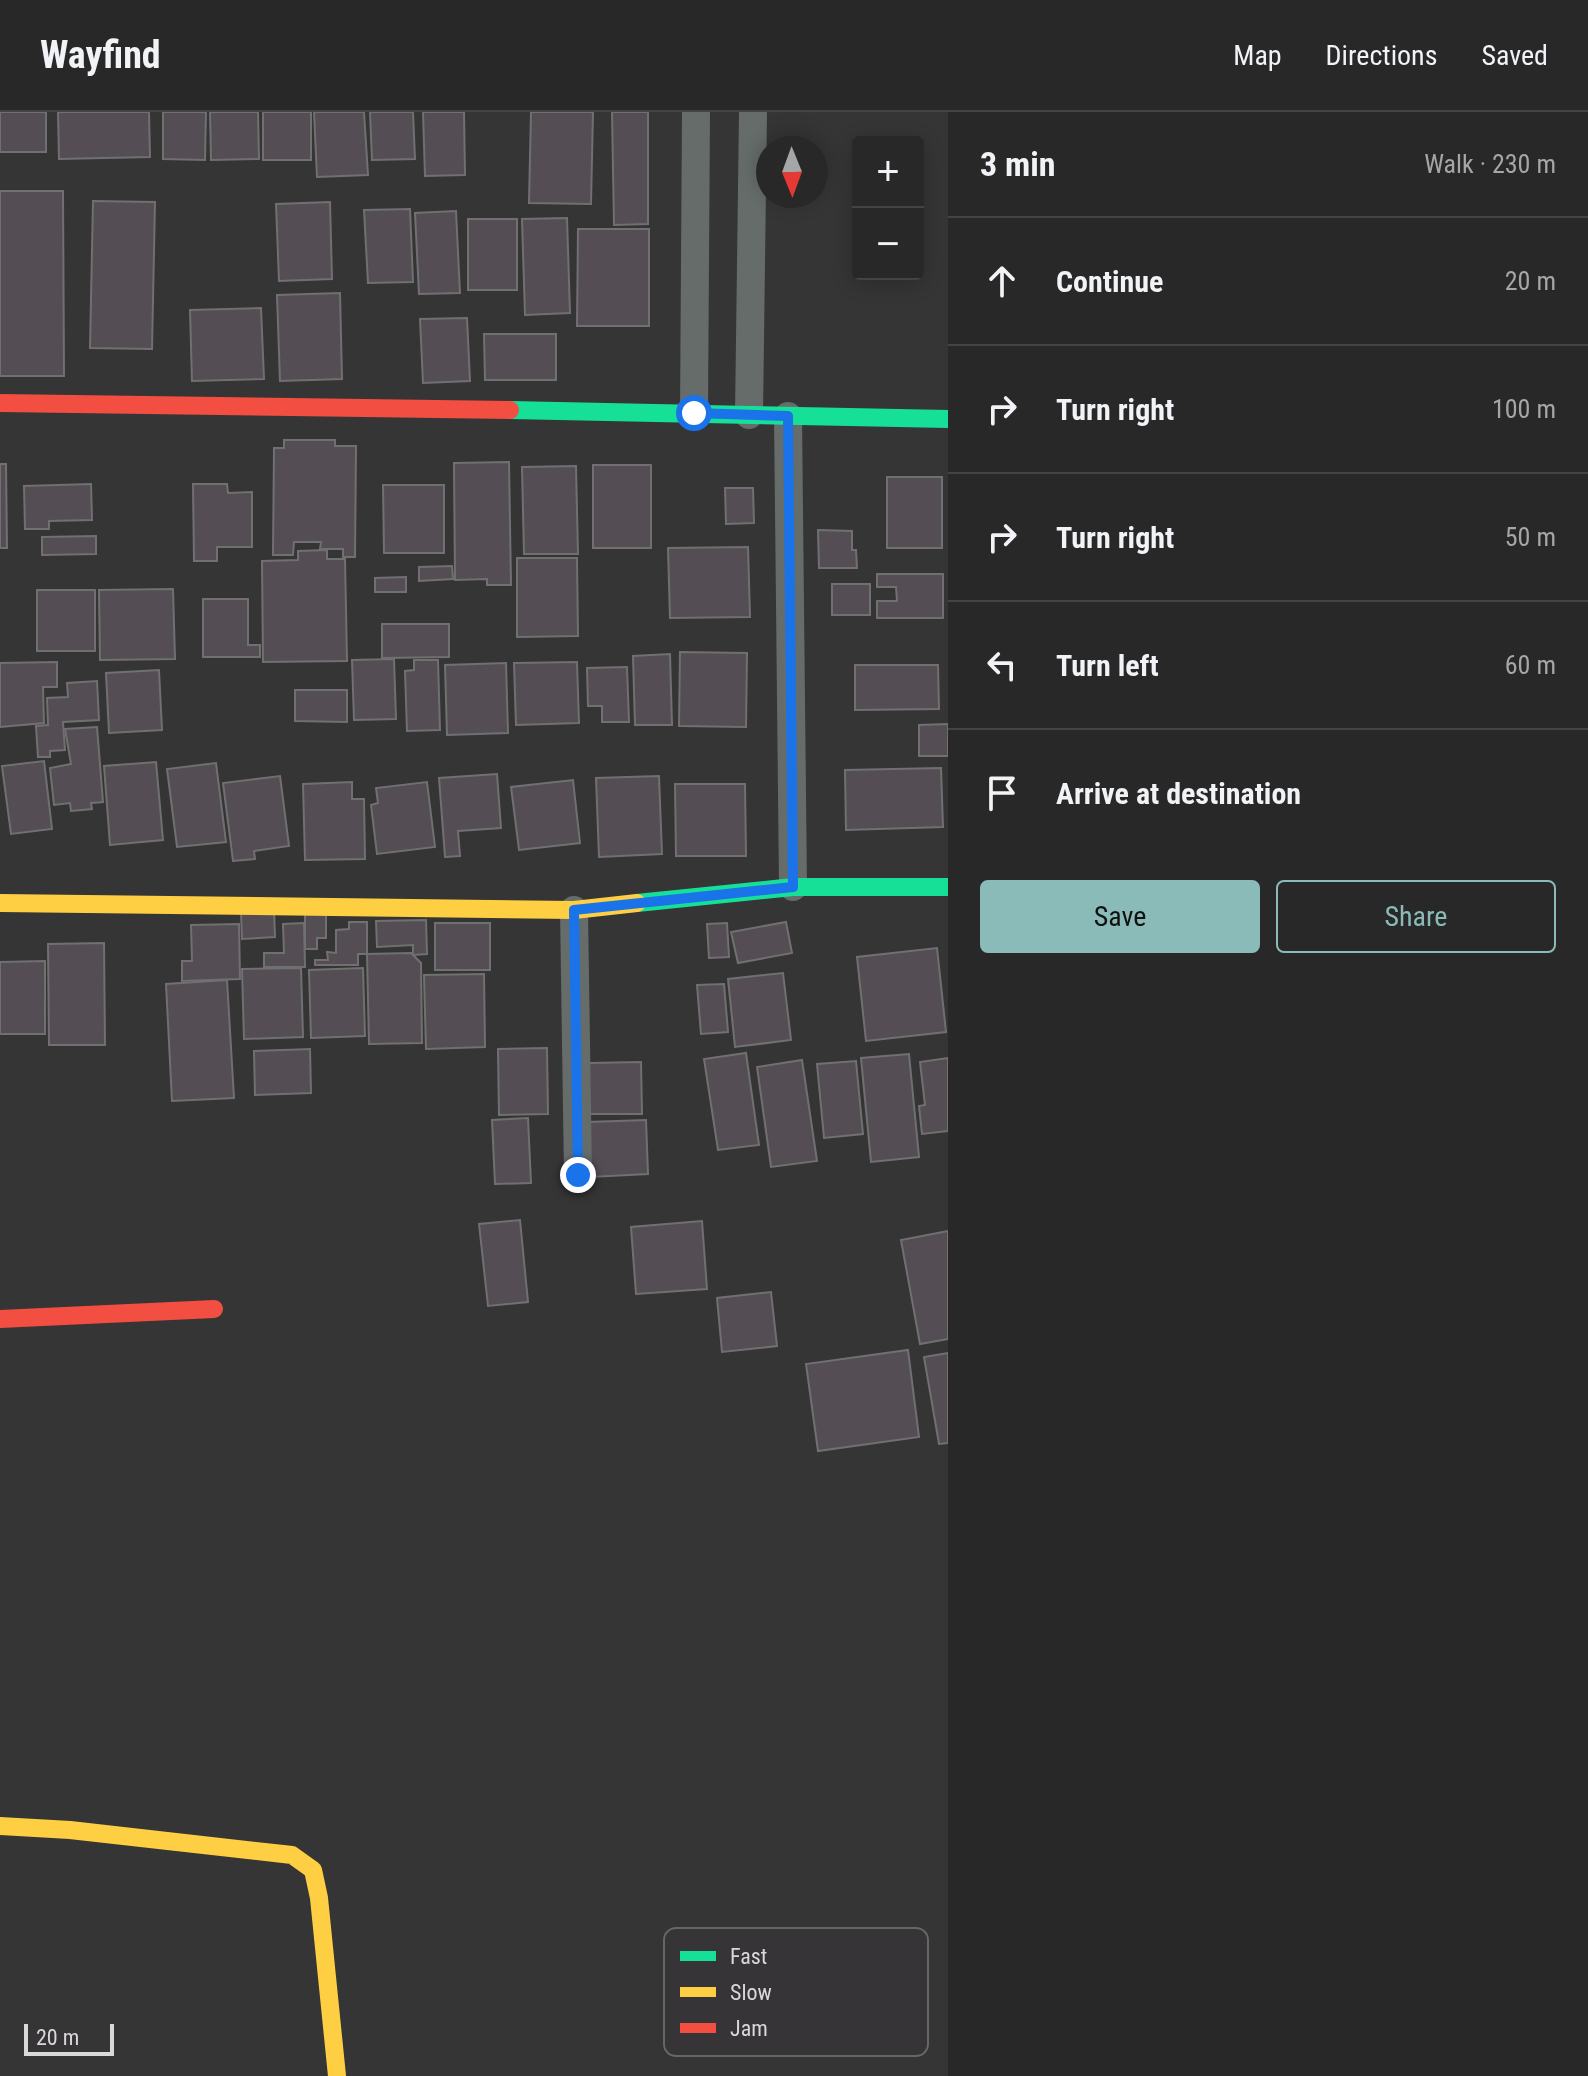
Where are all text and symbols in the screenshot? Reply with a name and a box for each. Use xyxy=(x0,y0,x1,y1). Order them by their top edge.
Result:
text: Wayfind xyxy=(40,33,161,77)
text: Map xyxy=(1233,39,1282,72)
text: Directions xyxy=(1326,39,1437,72)
text: Saved xyxy=(1481,39,1548,72)
north arrow xyxy=(756,136,828,208)
map controls xyxy=(852,136,924,280)
button: + xyxy=(852,136,924,208)
text: 3 min xyxy=(980,144,1056,184)
text: Walk · 230 m xyxy=(1424,149,1556,179)
button: − xyxy=(852,208,924,280)
icon: ahead xyxy=(980,259,1024,303)
text: Continue xyxy=(1056,264,1163,299)
text: 20 m xyxy=(1505,266,1556,296)
icon: right xyxy=(980,387,1024,431)
text: Turn right xyxy=(1056,392,1174,427)
text: 100 m xyxy=(1492,394,1556,424)
route start xyxy=(676,395,712,431)
icon: right xyxy=(980,515,1024,559)
text: Turn right xyxy=(1056,520,1174,555)
text: 50 m xyxy=(1505,522,1556,552)
icon: left xyxy=(980,643,1024,687)
text: Turn left xyxy=(1056,648,1159,683)
text: 60 m xyxy=(1505,650,1556,680)
icon: arrive xyxy=(980,771,1024,815)
text: Arrive at destination xyxy=(1056,776,1301,811)
button: Save xyxy=(980,880,1260,953)
button: Share xyxy=(1276,880,1556,953)
route end xyxy=(560,1157,596,1193)
legend xyxy=(664,1928,928,2056)
text: Fast xyxy=(730,1944,767,1969)
text: Slow xyxy=(730,1980,772,2005)
text: Jam xyxy=(730,2016,768,2041)
scale bar xyxy=(24,2020,114,2056)
text: 20 m xyxy=(36,2025,79,2050)

